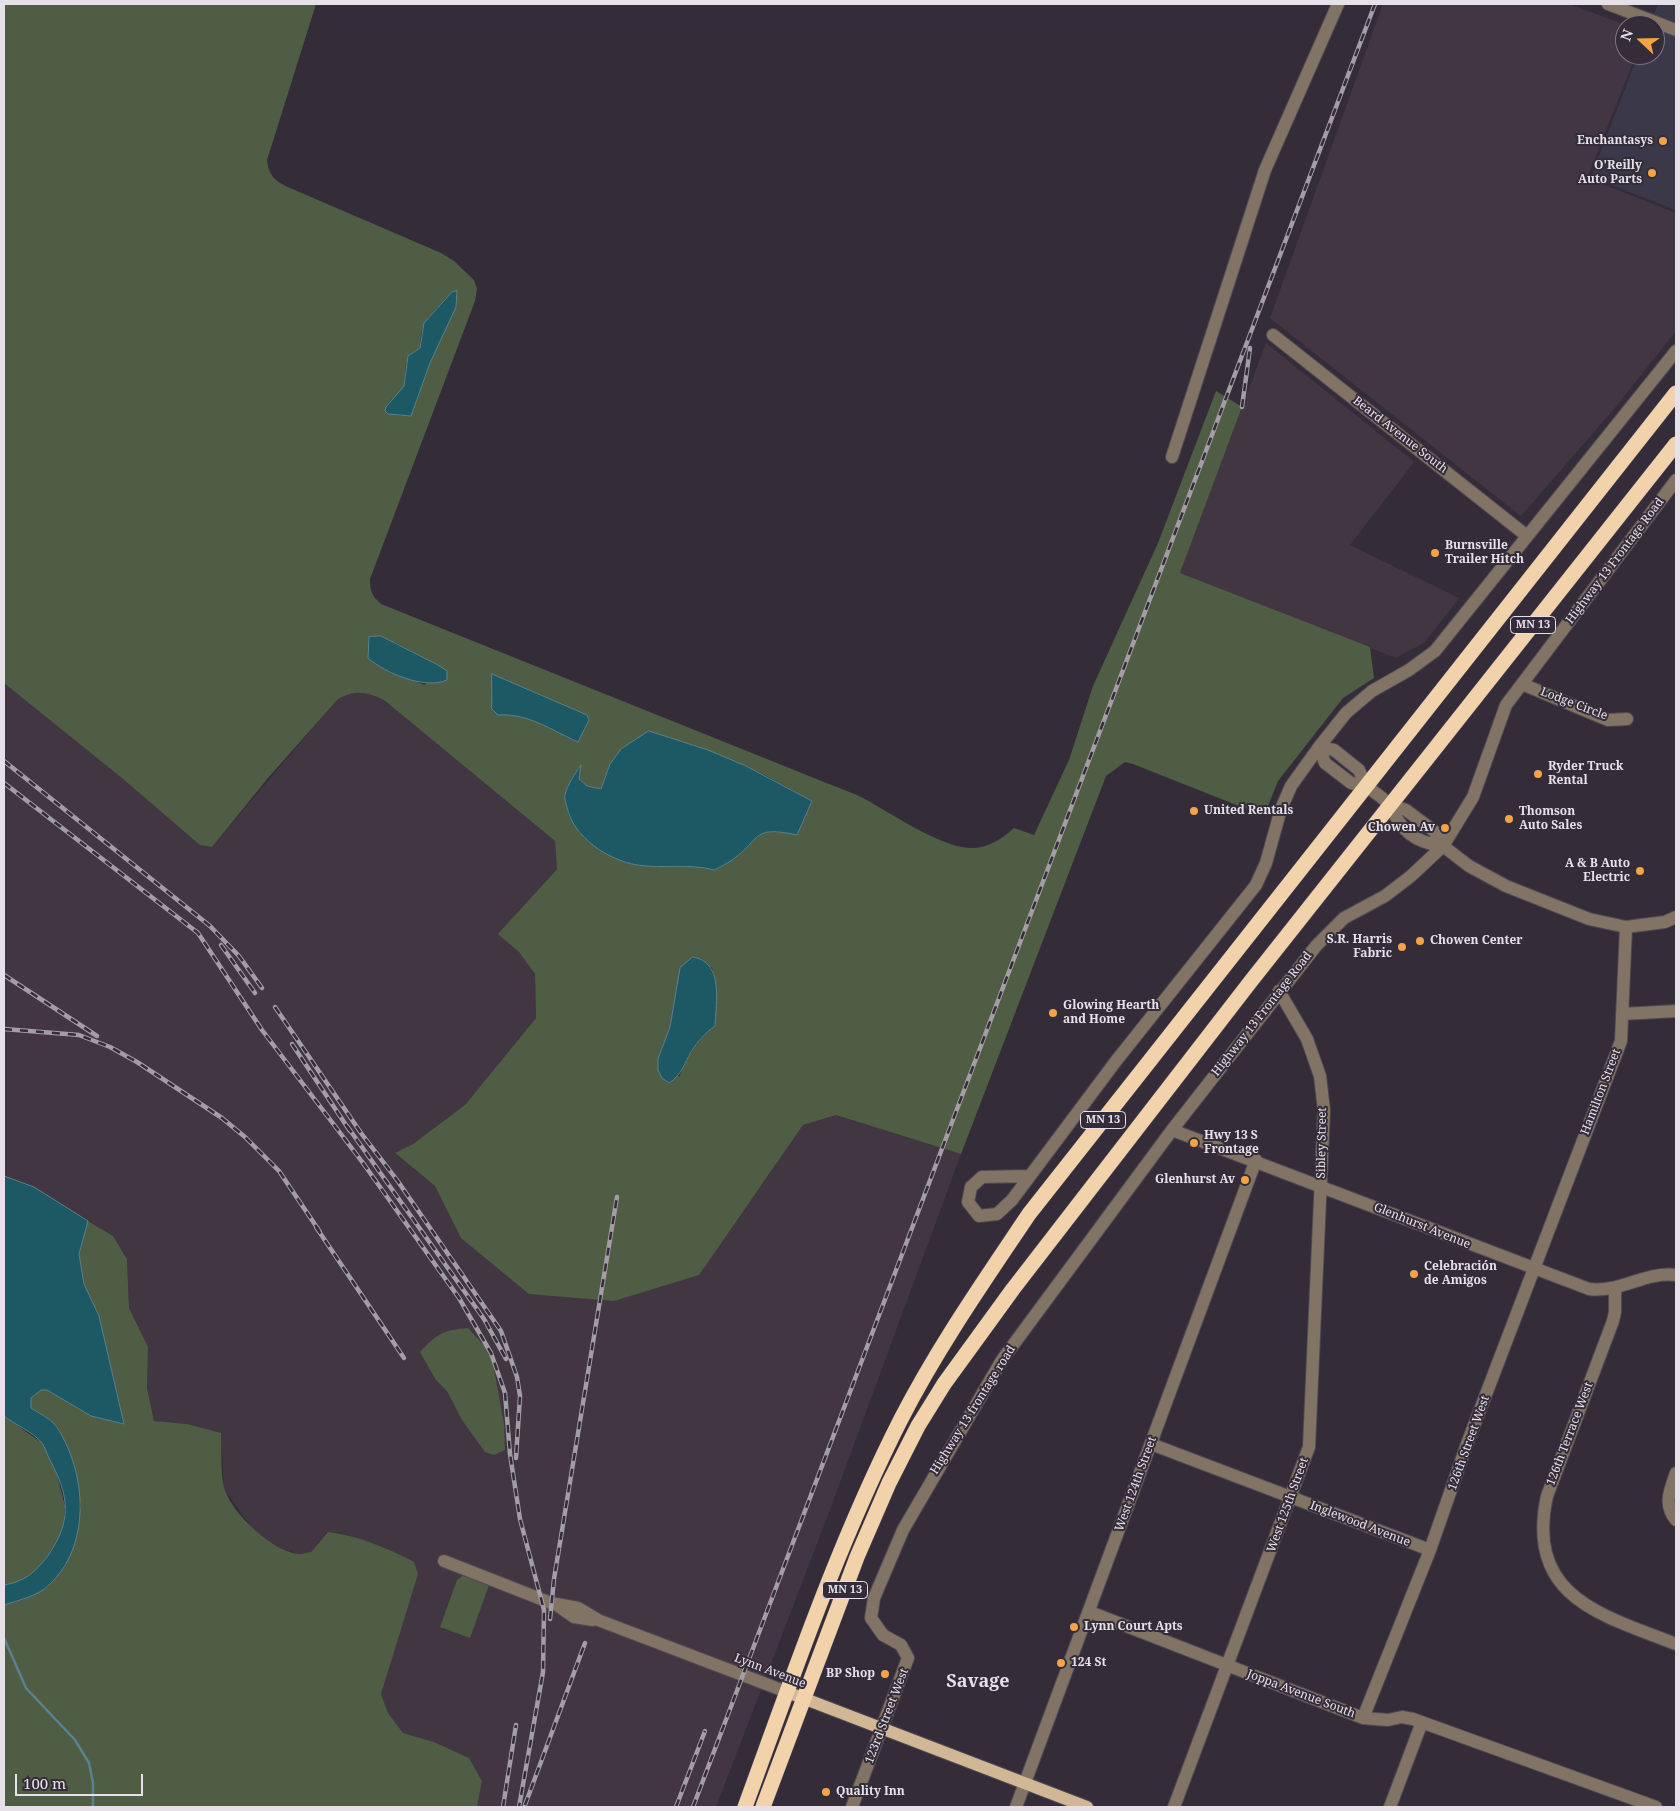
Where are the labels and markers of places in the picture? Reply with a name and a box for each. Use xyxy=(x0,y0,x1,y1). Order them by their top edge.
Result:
place label: Enchantasys xyxy=(1577,134,1653,148)
marker: Enchantasys xyxy=(1657,135,1669,147)
place label: O'Reilly Auto Parts xyxy=(1578,159,1642,187)
marker: O'Reilly Auto Parts xyxy=(1646,167,1658,179)
place label: Burnsville Trailer Hitch xyxy=(1445,539,1524,567)
marker: Burnsville Trailer Hitch xyxy=(1429,547,1441,559)
place label: Ryder Truck Rental xyxy=(1548,760,1623,788)
marker: Ryder Truck Rental xyxy=(1532,768,1544,780)
place label: United Rentals xyxy=(1204,804,1293,818)
marker: United Rentals xyxy=(1188,805,1200,817)
place label: Thomson Auto Sales xyxy=(1519,805,1582,833)
marker: Thomson Auto Sales xyxy=(1503,813,1515,825)
place label: Chowen Av xyxy=(1368,821,1435,835)
marker: Chowen Av xyxy=(1439,822,1451,834)
place label: A & B Auto Electric xyxy=(1565,857,1630,885)
marker: A & B Auto Electric xyxy=(1634,865,1646,877)
place label: S.R. Harris Fabric xyxy=(1327,933,1392,961)
place label: Chowen Center xyxy=(1430,934,1523,948)
marker: Chowen Center xyxy=(1414,935,1426,947)
marker: S.R. Harris Fabric xyxy=(1396,941,1408,953)
place label: Glowing Hearth and Home xyxy=(1063,999,1159,1027)
marker: Glowing Hearth and Home xyxy=(1047,1007,1059,1019)
place label: Hwy 13 S Frontage xyxy=(1204,1129,1259,1157)
marker: Hwy 13 S Frontage xyxy=(1188,1137,1200,1149)
place label: Glenhurst Av xyxy=(1155,1173,1235,1187)
marker: Glenhurst Av xyxy=(1239,1174,1251,1186)
place label: Celebración de Amigos xyxy=(1424,1260,1497,1288)
marker: Celebración de Amigos xyxy=(1408,1268,1420,1280)
place label: Lynn Court Apts xyxy=(1084,1620,1183,1634)
marker: Lynn Court Apts xyxy=(1068,1621,1080,1633)
place label: 124 St xyxy=(1071,1656,1106,1670)
marker: 124 St xyxy=(1055,1657,1067,1669)
place label: BP Shop xyxy=(826,1667,875,1681)
marker: BP Shop xyxy=(879,1668,891,1680)
place label: Quality Inn xyxy=(836,1785,905,1799)
marker: Quality Inn xyxy=(820,1786,832,1798)

